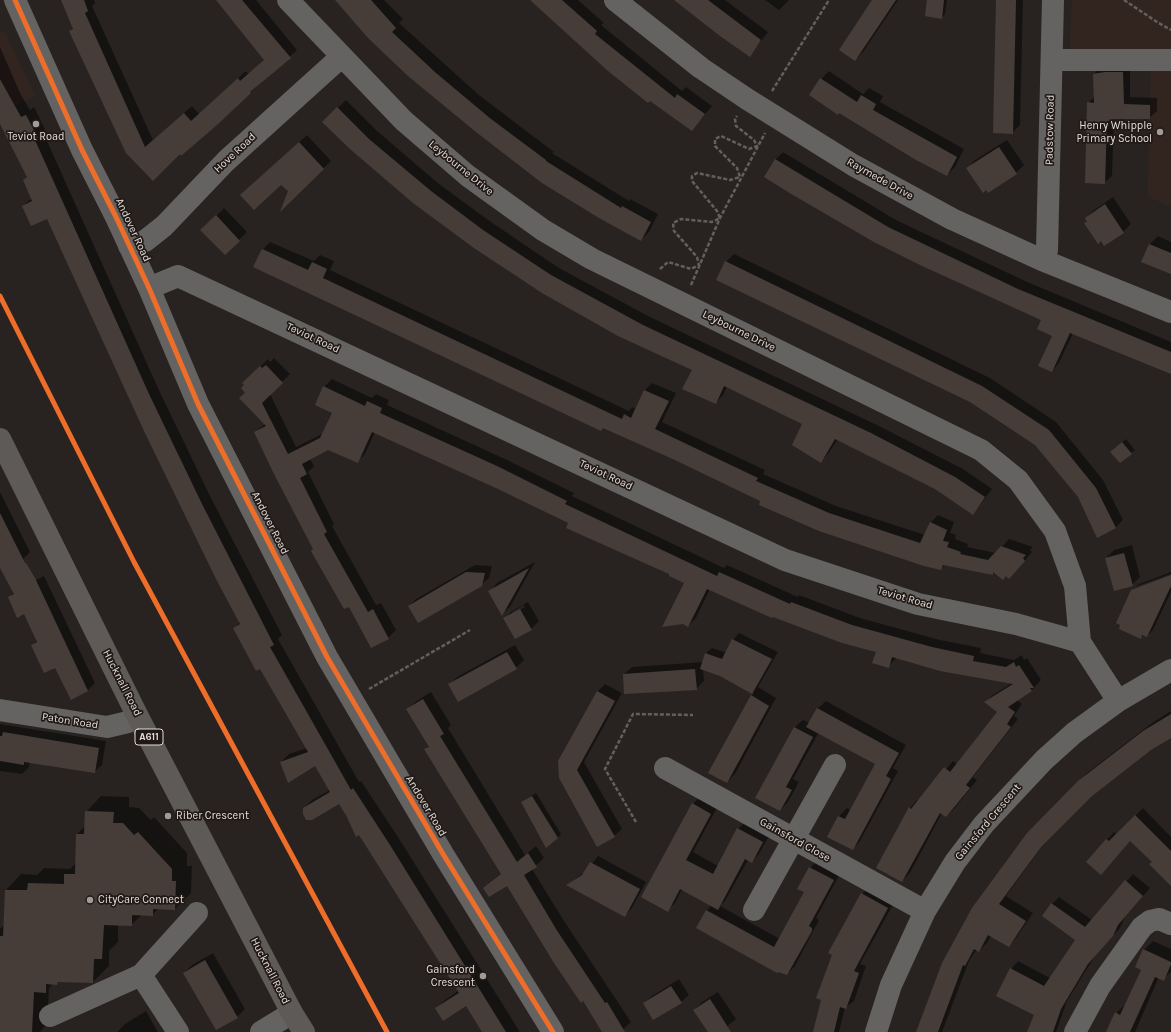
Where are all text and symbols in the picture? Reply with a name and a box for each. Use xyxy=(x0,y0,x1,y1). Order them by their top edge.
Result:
street label: Padstow Road xyxy=(1043,95,1057,165)
marker: Teviot Road xyxy=(31,119,41,129)
place label: Henry Whipple Primary School xyxy=(1077,119,1152,145)
marker: Henry Whipple Primary School xyxy=(1155,127,1165,137)
place label: Teviot Road xyxy=(7,130,65,144)
street label: Hove Road xyxy=(211,130,259,176)
street label: Leybourne Drive xyxy=(426,138,496,198)
street label: Raymede Drive xyxy=(844,155,916,203)
street label: Andover Road xyxy=(113,196,153,264)
street label: Leybourne Drive xyxy=(700,308,778,354)
street label: Teviot Road xyxy=(284,320,342,356)
street label: Teviot Road xyxy=(577,457,635,493)
street label: Andover Road xyxy=(249,489,291,557)
street label: Teviot Road xyxy=(876,584,934,612)
street label: Hucknall Road xyxy=(100,648,144,718)
street label: Paton Road xyxy=(41,710,99,732)
road number: A611 xyxy=(135,729,163,745)
street label: Andover Road xyxy=(403,773,449,839)
street label: Gainsford Crescent xyxy=(952,781,1024,863)
place label: Riber Crescent xyxy=(176,809,249,823)
marker: Riber Crescent xyxy=(163,811,173,821)
street label: Gainsford Close xyxy=(757,815,833,865)
place label: CityCare Connect xyxy=(98,893,184,907)
marker: CityCare Connect xyxy=(85,895,95,905)
street label: Hucknall Road xyxy=(248,936,292,1006)
place label: Gainsford Crescent xyxy=(426,963,475,989)
marker: Gainsford Crescent xyxy=(478,971,488,981)

